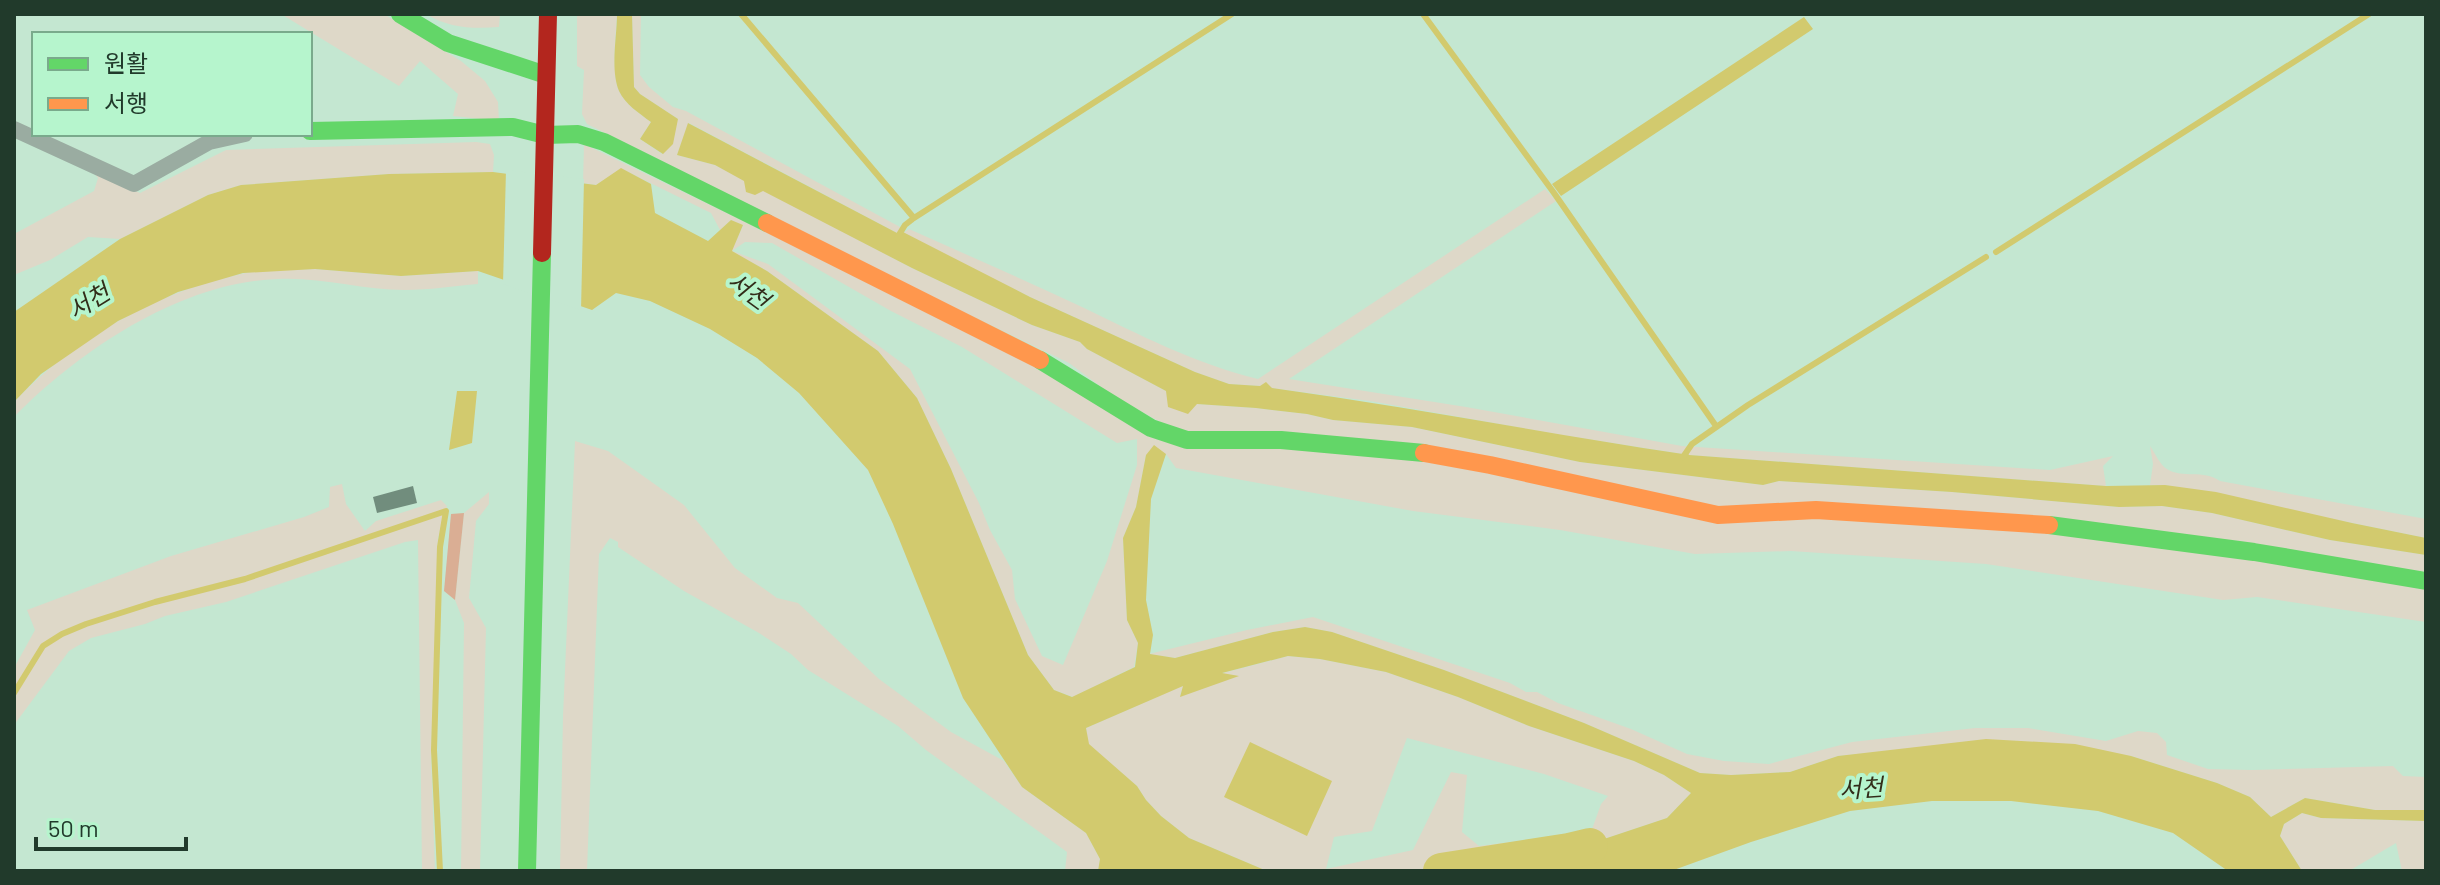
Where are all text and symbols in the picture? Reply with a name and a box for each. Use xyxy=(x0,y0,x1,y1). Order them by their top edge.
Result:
legend xyxy=(32,32,312,136)
text: 원활 xyxy=(104,48,148,77)
text: 서행 xyxy=(104,88,148,117)
water label: 서천 xyxy=(722,265,778,316)
water label: 서천 xyxy=(62,275,117,325)
water label: 서천 xyxy=(1838,771,1887,804)
scale bar xyxy=(36,801,186,851)
text: 50 m xyxy=(48,813,99,842)

